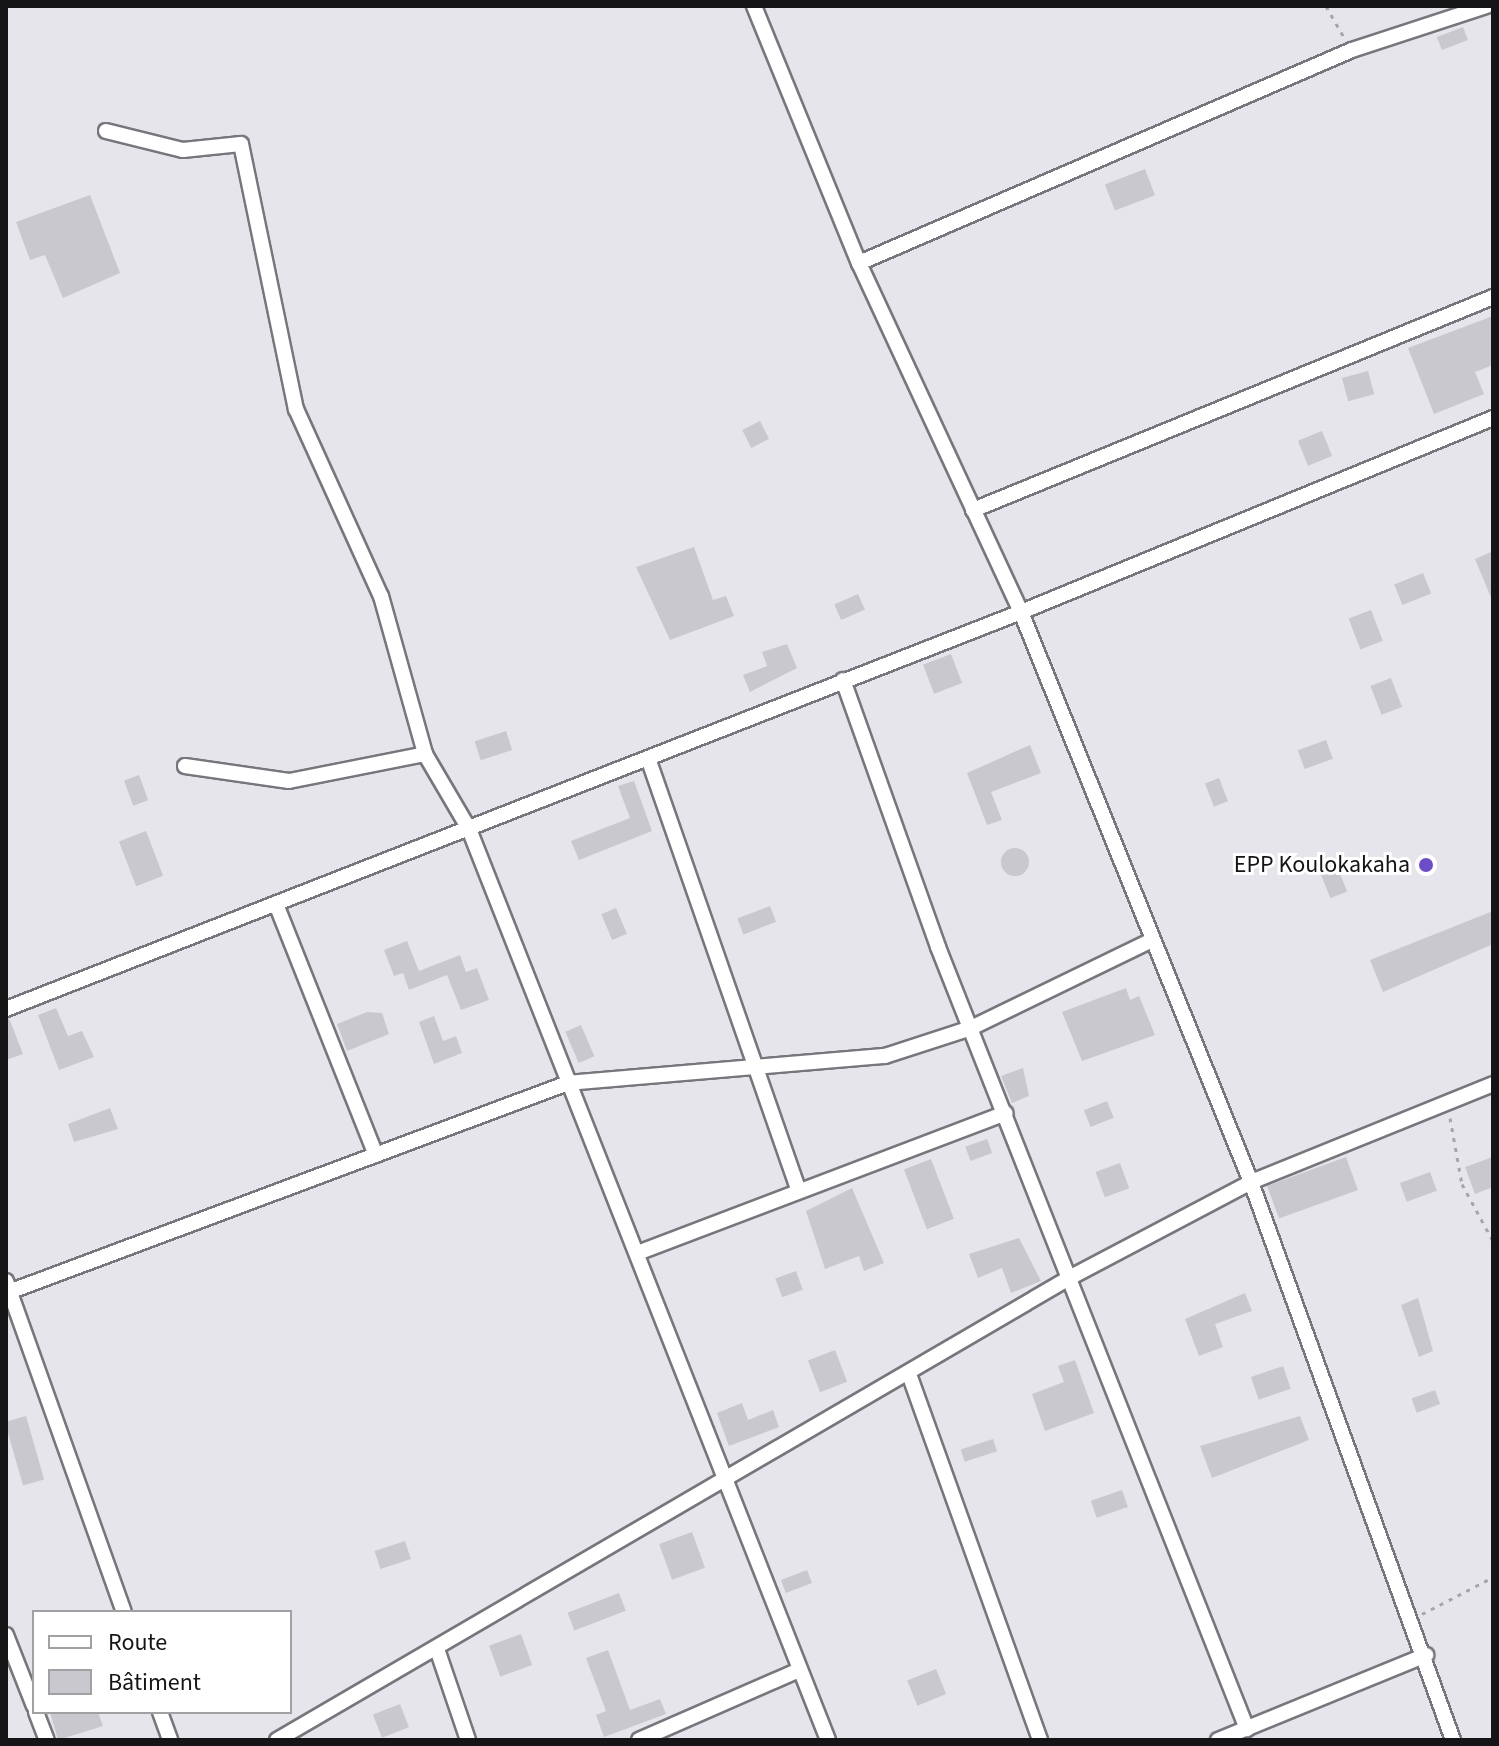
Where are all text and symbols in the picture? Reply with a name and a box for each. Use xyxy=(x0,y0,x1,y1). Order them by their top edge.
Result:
place label: EPP Koulokakaha xyxy=(1234,851,1410,879)
marker: EPP Koulokakaha xyxy=(1417,856,1435,874)
legend xyxy=(32,1610,292,1714)
text: Route xyxy=(108,1625,167,1660)
text: Bâtiment xyxy=(108,1665,201,1700)

